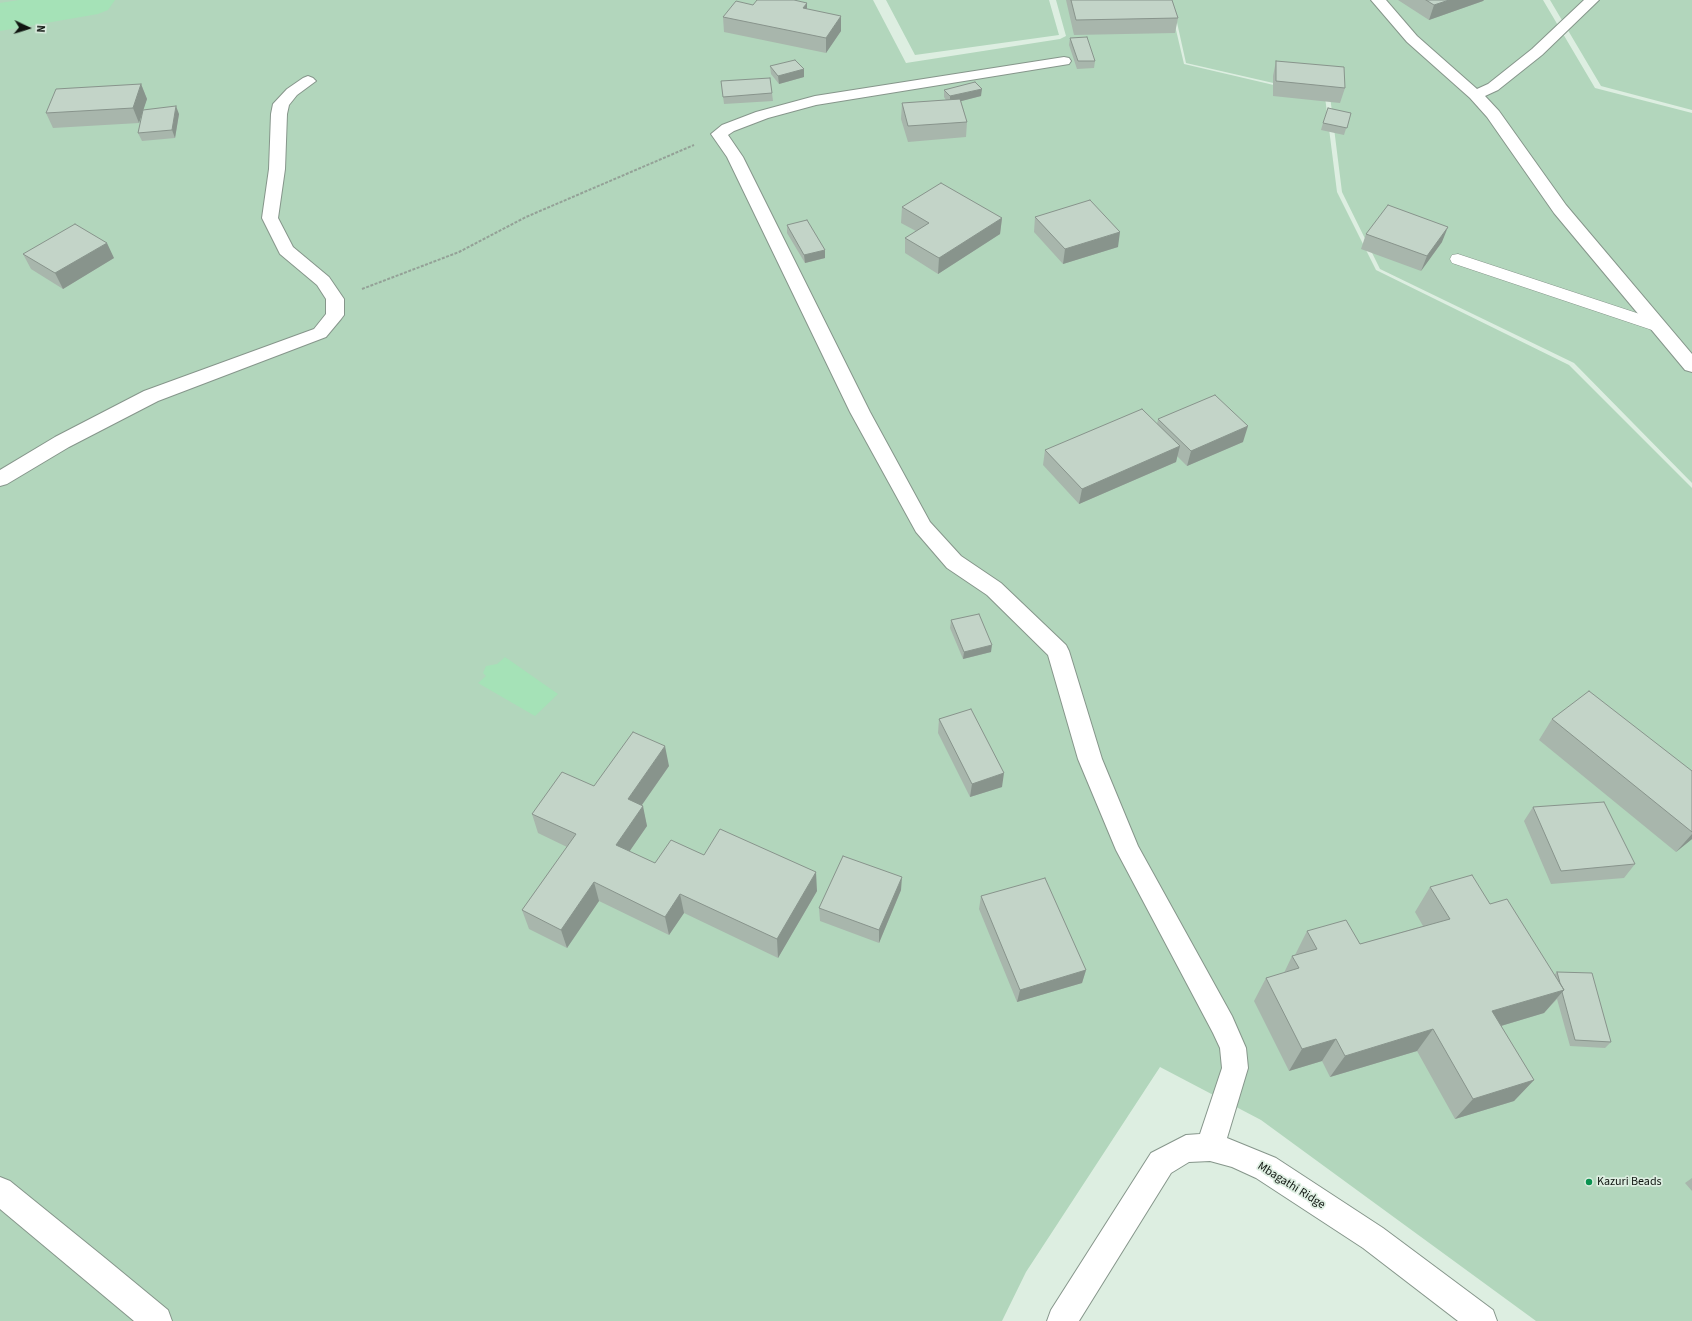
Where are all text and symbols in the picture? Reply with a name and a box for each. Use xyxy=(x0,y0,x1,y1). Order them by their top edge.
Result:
north arrow xyxy=(8,8,48,48)
text: N xyxy=(33,25,48,33)
street label: Mbagathi Ridge xyxy=(1254,1159,1328,1213)
place label: Kazuri Beads xyxy=(1597,1175,1662,1189)
marker: Kazuri Beads xyxy=(1584,1177,1594,1187)

